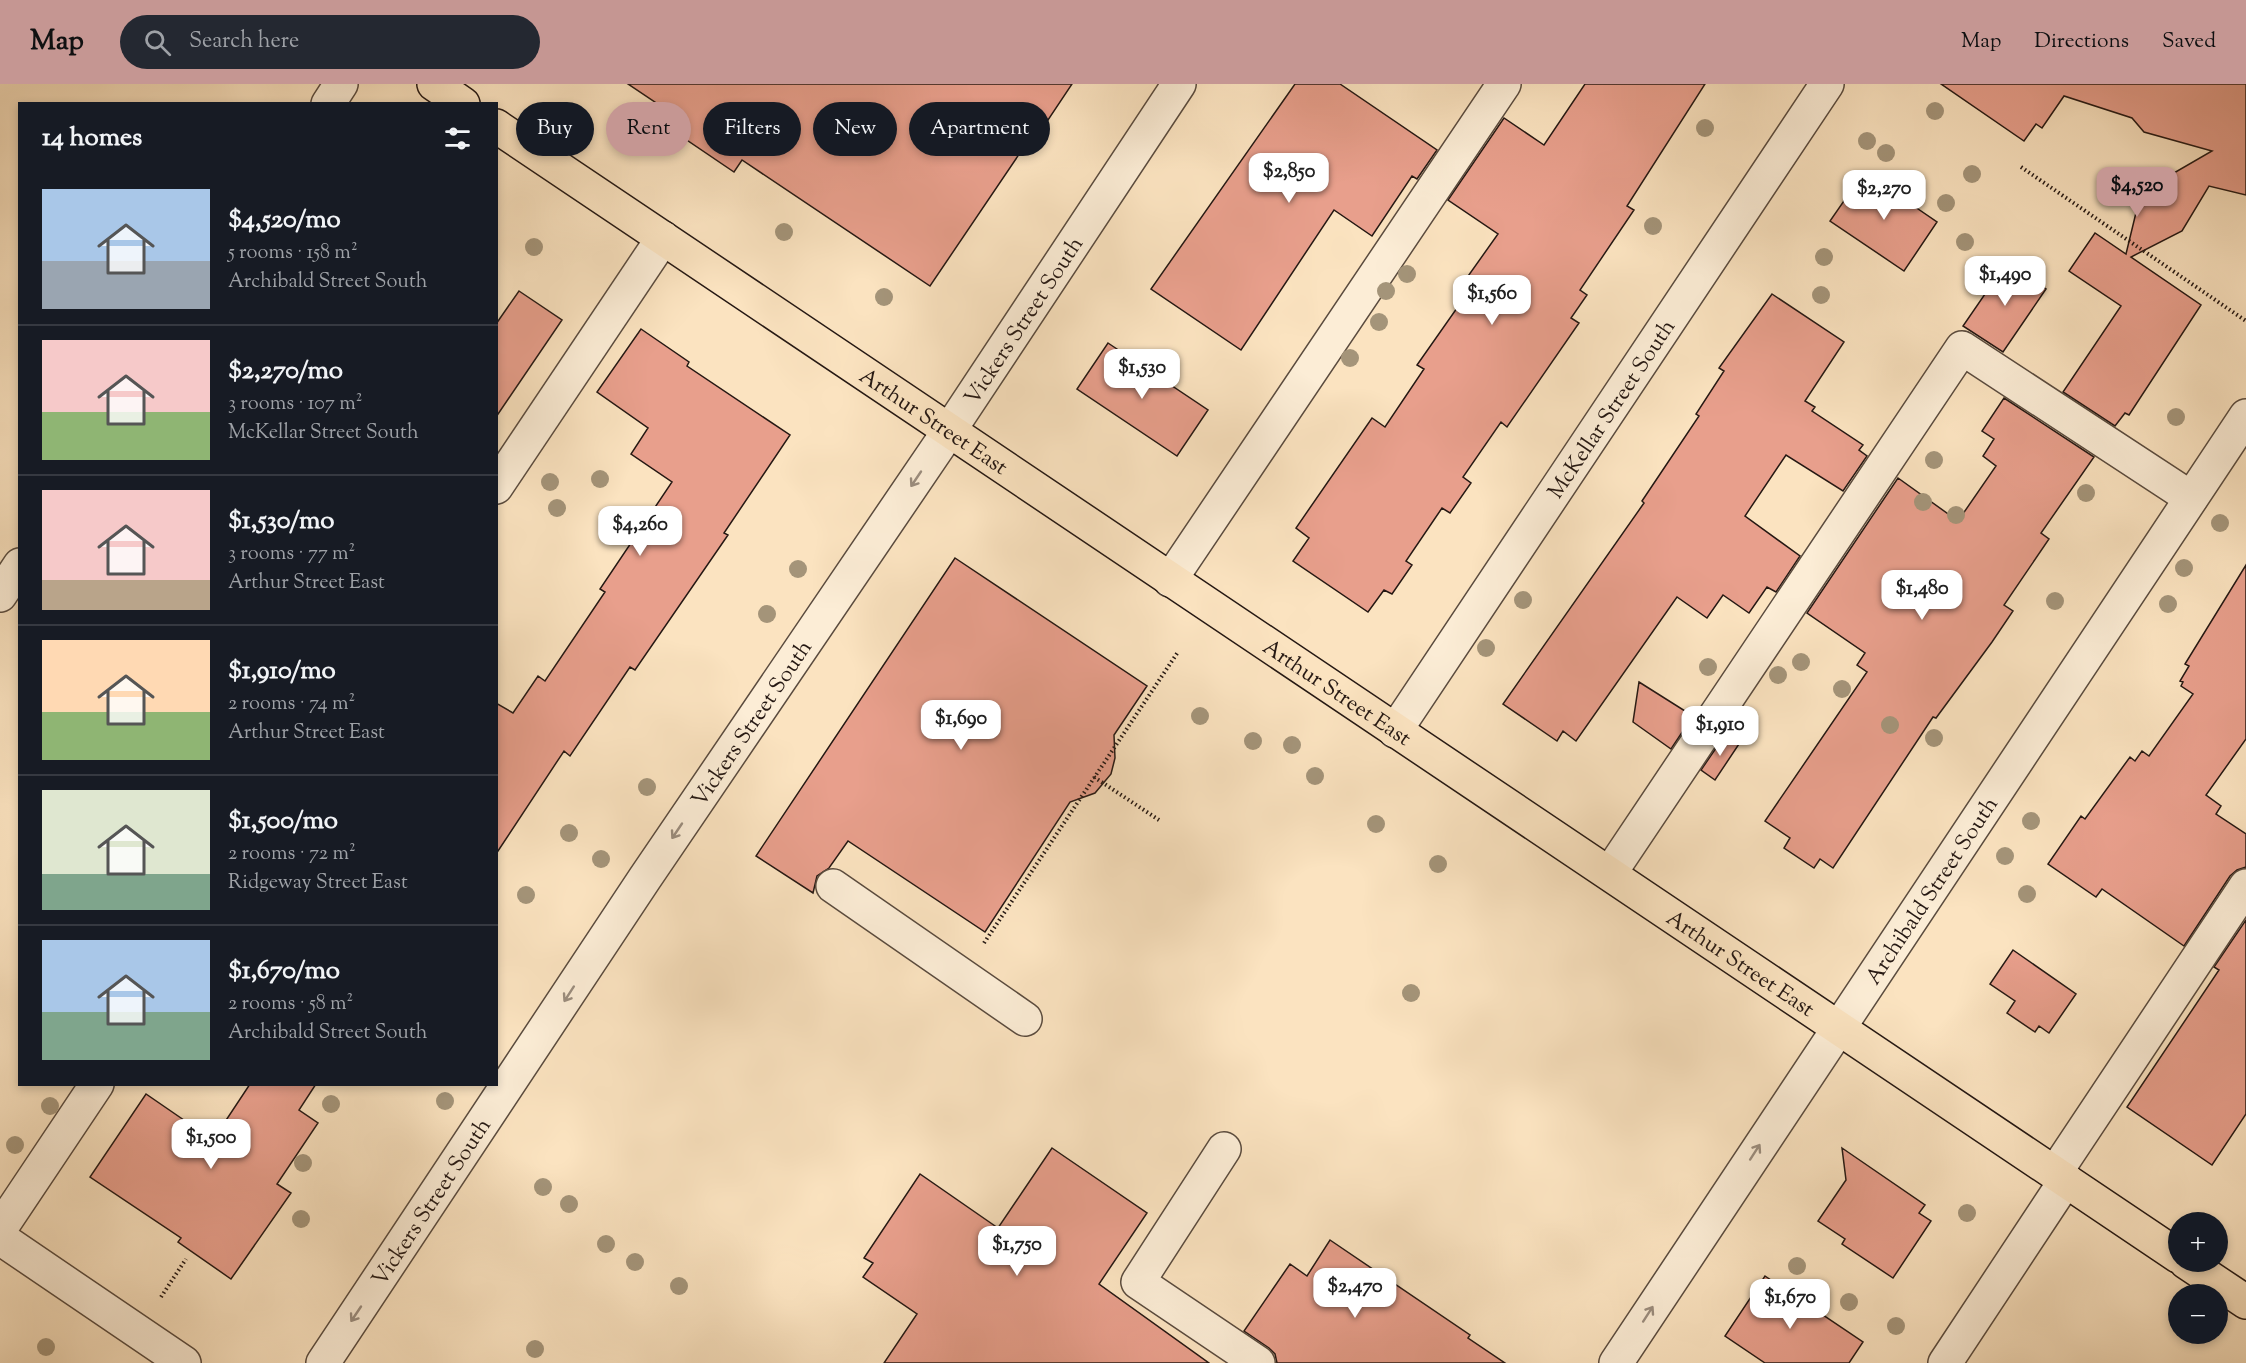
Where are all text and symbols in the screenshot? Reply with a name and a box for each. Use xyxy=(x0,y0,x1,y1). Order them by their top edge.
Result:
search box xyxy=(120,15,540,69)
text: Map xyxy=(30,22,84,62)
icon: search xyxy=(141,26,174,59)
text: Search here xyxy=(189,26,299,58)
text: Map xyxy=(1961,27,2001,57)
text: Directions xyxy=(2034,27,2129,57)
text: Saved xyxy=(2162,27,2216,57)
chip: Buy xyxy=(516,102,594,156)
chip: Rent xyxy=(606,102,691,156)
chip: Filters xyxy=(703,102,801,156)
chip: New xyxy=(813,102,897,156)
chip: Apartment xyxy=(909,102,1050,156)
text: 14 homes xyxy=(42,120,142,157)
icon: filters xyxy=(441,122,474,155)
pin: $2,850 xyxy=(1240,153,1338,204)
text: $2,850 xyxy=(1263,158,1315,187)
pin: $4,520 xyxy=(2088,167,2186,218)
pin: $2,270 xyxy=(1835,170,1933,221)
text: $4,520 xyxy=(2111,172,2163,201)
text: $2,270 xyxy=(1857,175,1911,204)
text: $4,520/mo xyxy=(228,202,341,239)
icon: home xyxy=(90,213,162,285)
street label: Vickers Street South xyxy=(958,231,1093,412)
text: 5 rooms · 158 m² xyxy=(228,239,358,268)
pin: $1,490 xyxy=(1956,256,2054,307)
text: $1,490 xyxy=(1979,261,2031,290)
text: Archibald Street South xyxy=(228,268,427,297)
pin: $1,560 xyxy=(1443,275,1541,326)
text: $1,560 xyxy=(1467,280,1517,309)
street label: McKellar Street South xyxy=(1541,314,1685,506)
pin: $1,530 xyxy=(1093,349,1191,400)
text: $2,270/mo xyxy=(228,353,343,390)
text: $1,530 xyxy=(1118,354,1166,383)
street label: Arthur Street East xyxy=(852,361,1014,485)
icon: home xyxy=(90,364,162,436)
text: 3 rooms · 107 m² xyxy=(228,390,362,419)
text: McKellar Street South xyxy=(228,419,419,448)
one-way arrow xyxy=(910,470,922,487)
text: $1,530/mo xyxy=(228,503,335,540)
pin: $4,260 xyxy=(591,506,689,557)
text: $4,260 xyxy=(612,511,668,540)
icon: home xyxy=(90,514,162,586)
text: 3 rooms · 77 m² xyxy=(228,540,355,569)
text: Arthur Street East xyxy=(228,569,385,598)
pin: $1,480 xyxy=(1873,570,1971,621)
text: $1,480 xyxy=(1895,575,1949,604)
street label: Arthur Street East xyxy=(1255,632,1417,756)
street label: Vickers Street South xyxy=(685,634,821,814)
text: $1,910/mo xyxy=(228,653,336,690)
icon: home xyxy=(90,664,162,736)
text: 2 rooms · 74 m² xyxy=(228,690,355,719)
pin: $1,690 xyxy=(912,700,1010,751)
text: $1,690 xyxy=(935,705,987,734)
pin: $1,910 xyxy=(1671,706,1769,757)
text: $1,910 xyxy=(1696,711,1744,740)
text: Arthur Street East xyxy=(228,719,385,748)
street label: Archibald Street South xyxy=(1859,791,2007,992)
text: $1,500/mo xyxy=(228,803,338,840)
icon: home xyxy=(90,814,162,886)
one-way arrow xyxy=(670,823,683,840)
text: 2 rooms · 72 m² xyxy=(228,840,356,869)
text: Ridgeway Street East xyxy=(228,869,408,898)
street label: Arthur Street East xyxy=(1659,904,1820,1027)
text: $1,670/mo xyxy=(228,953,340,990)
icon: home xyxy=(90,964,162,1036)
one-way arrow xyxy=(562,985,574,1002)
text: 2 rooms · 58 m² xyxy=(228,990,353,1019)
text: Archibald Street South xyxy=(228,1019,427,1048)
street label: Vickers Street South xyxy=(365,1113,500,1293)
pin: $1,500 xyxy=(162,1119,260,1170)
text: $1,500 xyxy=(186,1124,236,1153)
one-way arrow xyxy=(1749,1143,1762,1160)
map controls xyxy=(2168,1212,2228,1344)
button: + xyxy=(2168,1212,2228,1272)
pin: $1,750 xyxy=(968,1226,1066,1277)
text: $1,750 xyxy=(992,1231,1042,1260)
pin: $2,470 xyxy=(1306,1268,1404,1319)
text: $2,470 xyxy=(1327,1273,1383,1302)
pin: $1,670 xyxy=(1741,1279,1839,1330)
text: $1,670 xyxy=(1764,1284,1816,1313)
button: − xyxy=(2168,1284,2228,1344)
one-way arrow xyxy=(350,1305,362,1321)
one-way arrow xyxy=(1642,1306,1654,1323)

